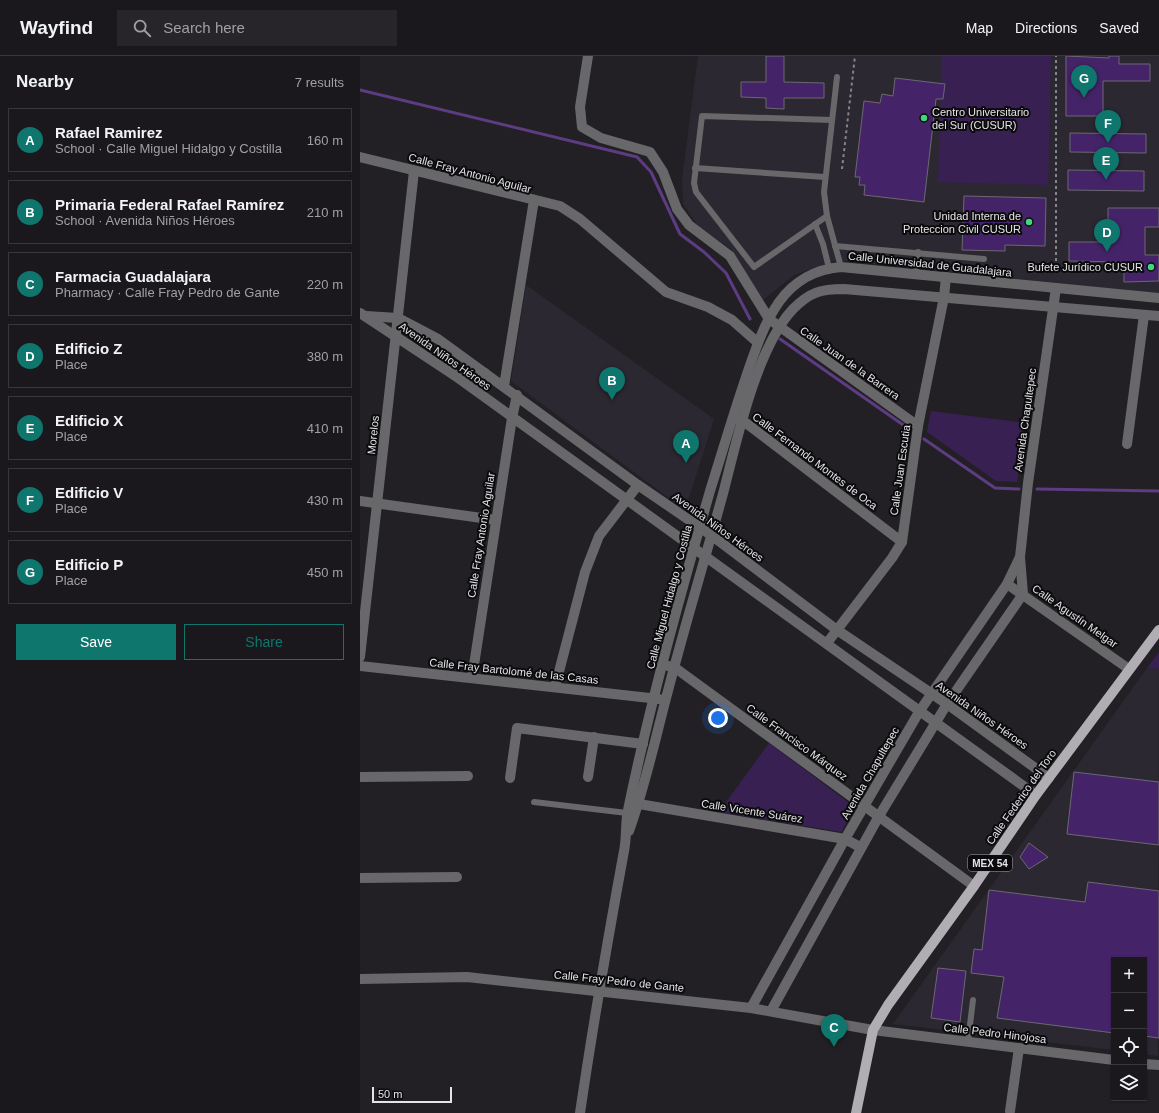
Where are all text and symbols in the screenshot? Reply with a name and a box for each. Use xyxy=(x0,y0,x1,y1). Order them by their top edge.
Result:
search box xyxy=(117,10,397,46)
text: Wayfind xyxy=(20,17,93,38)
icon: search xyxy=(131,17,153,39)
text: Search here xyxy=(163,19,245,36)
text: Map xyxy=(966,20,993,36)
text: Directions xyxy=(1015,20,1077,36)
text: Saved xyxy=(1099,20,1139,36)
pin: G xyxy=(1071,65,1097,98)
text: Nearby xyxy=(16,72,74,91)
text: 7 results xyxy=(295,75,344,90)
place label: Centro Universitario del Sur (CUSUR) xyxy=(932,106,1029,131)
pin: F xyxy=(1095,110,1121,143)
marker: Centro Universitario del Sur (CUSUR) xyxy=(919,113,929,123)
text: Rafael Ramirez xyxy=(55,124,163,141)
text: A xyxy=(25,133,35,148)
text: 160 m xyxy=(307,133,343,148)
text: School · Calle Miguel Hidalgo y Costilla xyxy=(55,141,282,156)
pin: E xyxy=(1093,147,1119,180)
street label: Calle Fray Antonio Aguilar xyxy=(407,151,533,195)
text: Primaria Federal Rafael Ramírez xyxy=(55,196,284,213)
text: B xyxy=(25,205,35,220)
text: 210 m xyxy=(307,205,343,220)
place label: Unidad Interna de Proteccion Civil CUSUR xyxy=(903,210,1021,235)
text: School · Avenida Niños Héroes xyxy=(55,213,235,228)
marker: Unidad Interna de Proteccion Civil CUSUR xyxy=(1024,217,1034,227)
pin: D xyxy=(1094,219,1120,252)
street label: Calle Universidad de Guadalajara xyxy=(848,249,1013,279)
place label: Bufete Jurídico CUSUR xyxy=(1027,261,1143,273)
marker: Bufete Jurídico CUSUR xyxy=(1146,262,1156,272)
text: Farmacia Guadalajara xyxy=(55,268,211,285)
text: C xyxy=(25,277,35,292)
text: 220 m xyxy=(307,277,343,292)
text: Pharmacy · Calle Fray Pedro de Gante xyxy=(55,285,280,300)
street label: Avenida Niños Héroes xyxy=(397,320,494,393)
street label: Calle Juan de la Barrera xyxy=(798,324,903,402)
text: Edificio Z xyxy=(55,340,123,357)
text: D xyxy=(25,349,35,364)
text: 380 m xyxy=(307,349,343,364)
text: Place xyxy=(55,357,88,372)
pin: B xyxy=(599,367,625,400)
street label: Avenida Chapultepec xyxy=(1012,367,1038,473)
street label: Calle Fernando Montes de Oca xyxy=(750,410,880,512)
text: Edificio X xyxy=(55,412,123,429)
street label: Morelos xyxy=(365,414,381,455)
text: E xyxy=(26,421,34,436)
text: 410 m xyxy=(307,421,343,436)
street label: Calle Juan Escutia xyxy=(888,423,912,516)
text: Place xyxy=(55,429,88,444)
pin: A xyxy=(673,430,699,463)
street label: Calle Fray Antonio Aguilar xyxy=(465,471,497,598)
text: Edificio V xyxy=(55,484,123,501)
street label: Avenida Niños Héroes xyxy=(670,490,766,564)
text: F xyxy=(26,493,34,508)
text: 430 m xyxy=(307,493,343,508)
text: Place xyxy=(55,501,88,516)
street label: Calle Miguel Hidalgo y Costilla xyxy=(644,523,694,670)
text: Edificio P xyxy=(55,556,123,573)
text: G xyxy=(25,565,35,580)
text: 450 m xyxy=(307,565,343,580)
text: Place xyxy=(55,573,88,588)
street label: Calle Agustín Melgar xyxy=(1030,582,1120,650)
button: Save xyxy=(16,624,176,660)
button: Share xyxy=(184,624,344,660)
street label: Calle Fray Bartolomé de las Casas xyxy=(429,656,600,686)
street label: Avenida Niños Héroes xyxy=(934,679,1031,752)
street label: Calle Francisco Márquez xyxy=(744,701,850,783)
your location xyxy=(708,708,728,728)
street label: Avenida Chapultepec xyxy=(839,724,902,821)
street label: Calle Federico del Toro xyxy=(984,747,1058,847)
street label: Calle Vicente Suárez xyxy=(700,797,804,825)
road number: MEX 54 xyxy=(968,855,1012,871)
map controls xyxy=(1111,957,1147,1101)
button: + xyxy=(1111,957,1147,993)
street label: Calle Fray Pedro de Gante xyxy=(553,968,685,994)
button: − xyxy=(1111,993,1147,1029)
pin: C xyxy=(821,1014,847,1047)
street label: Calle Pedro Hinojosa xyxy=(943,1021,1048,1045)
button: locate xyxy=(1111,1029,1147,1065)
button: layers xyxy=(1111,1065,1147,1101)
scale bar xyxy=(372,1085,452,1104)
text: 50 m xyxy=(378,1088,402,1100)

